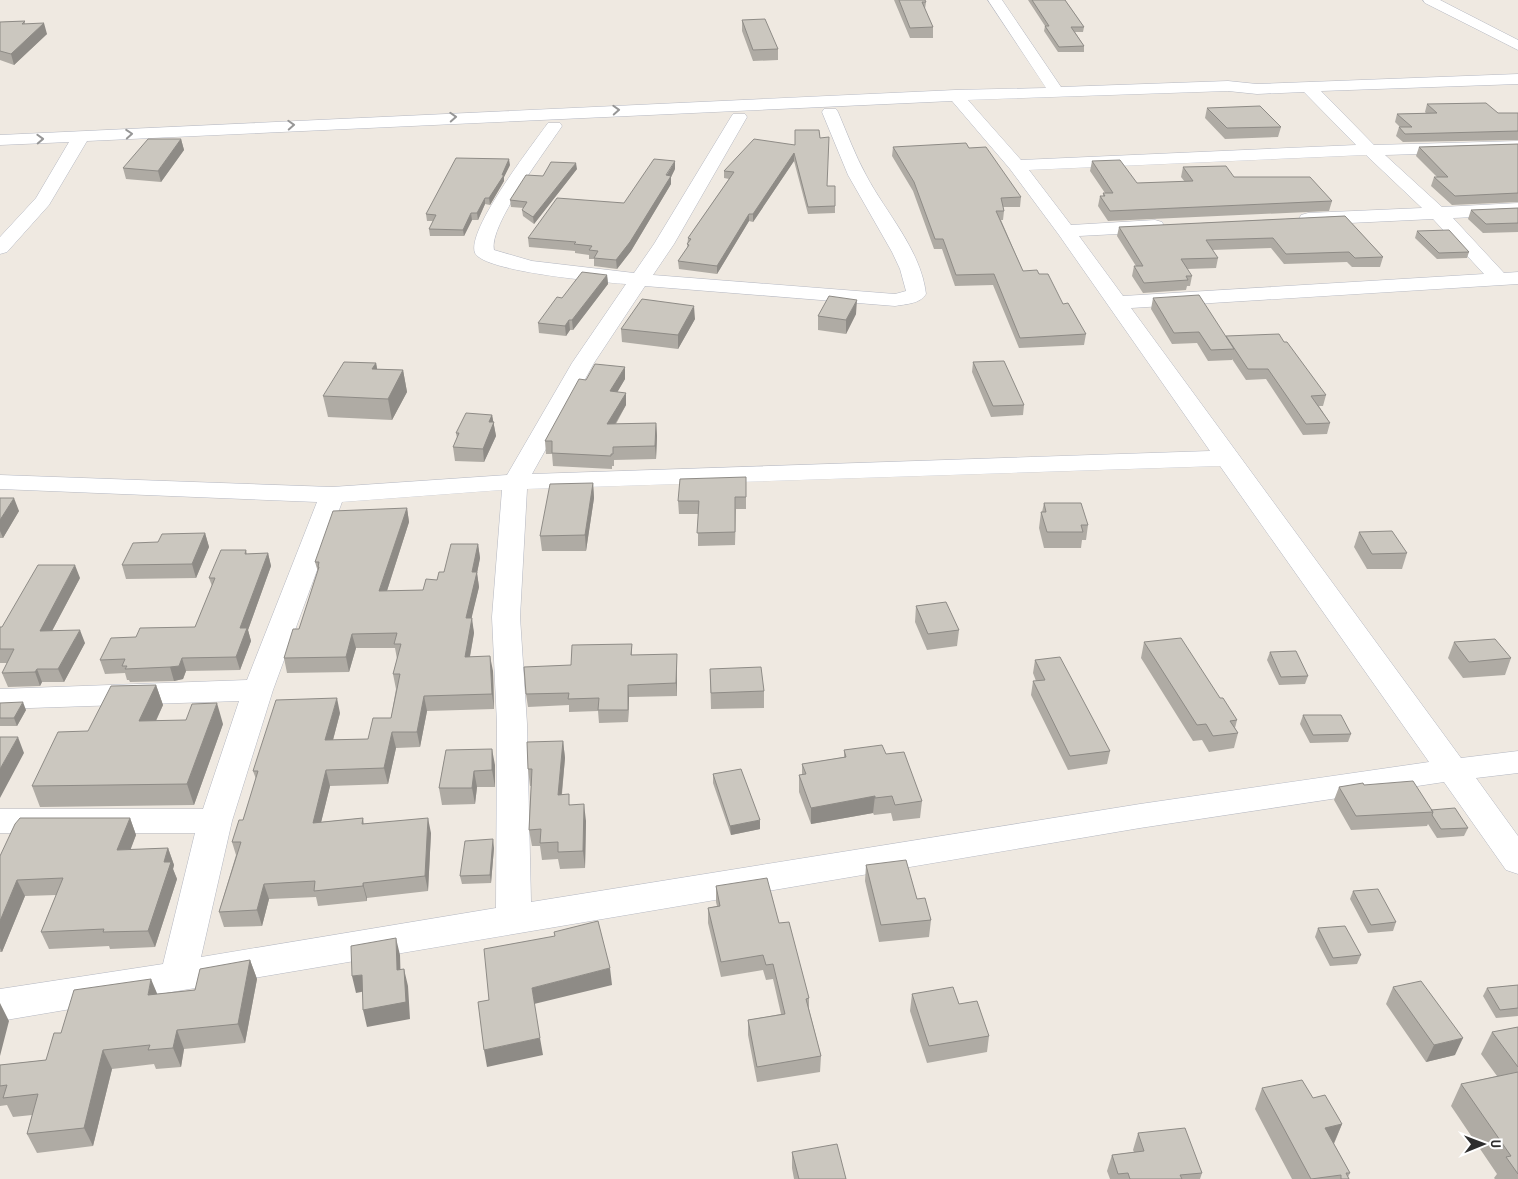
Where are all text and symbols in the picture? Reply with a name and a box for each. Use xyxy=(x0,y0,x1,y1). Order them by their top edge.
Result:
one-way arrow xyxy=(612,105,620,116)
one-way arrow xyxy=(450,112,458,123)
one-way arrow xyxy=(287,120,295,131)
one-way arrow xyxy=(125,129,133,140)
one-way arrow xyxy=(36,134,44,144)
north arrow xyxy=(1458,1119,1508,1169)
text: U xyxy=(1487,1139,1505,1148)

